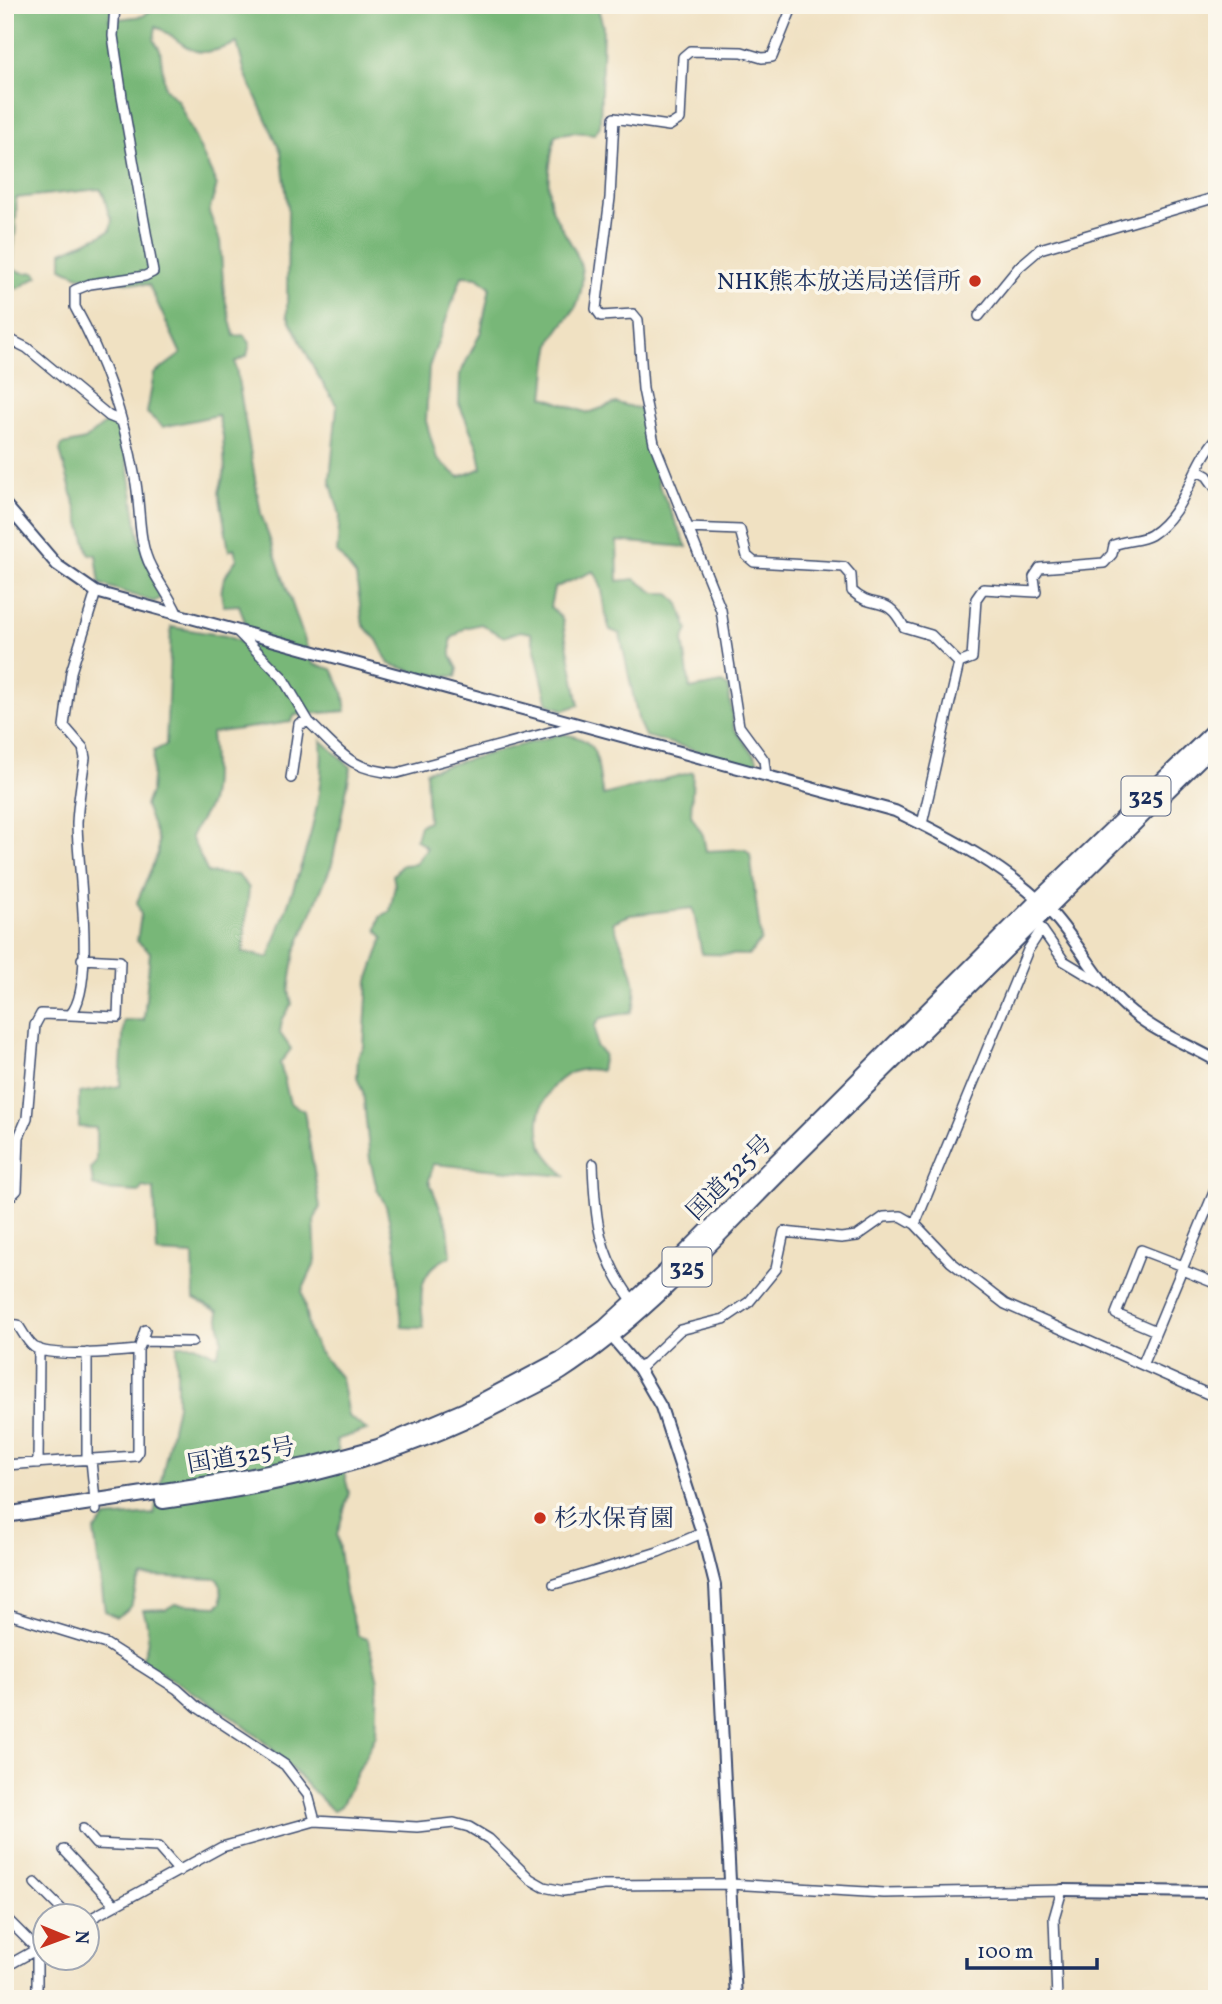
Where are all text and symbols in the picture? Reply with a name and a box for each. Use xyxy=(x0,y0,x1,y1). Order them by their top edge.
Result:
place label: NHK熊本放送局送信所 xyxy=(717,266,961,300)
marker: NHK熊本放送局送信所 xyxy=(967,273,983,289)
road number: 325 xyxy=(1122,776,1170,816)
street label: 国道325号 xyxy=(680,1128,781,1229)
road number: 325 xyxy=(662,1248,712,1286)
street label: 国道325号 xyxy=(185,1431,298,1483)
place label: 杉水保育園 xyxy=(554,1503,674,1537)
marker: 杉水保育園 xyxy=(532,1510,548,1526)
north arrow xyxy=(32,1902,102,1972)
scale bar xyxy=(967,1927,1096,1971)
text: N xyxy=(68,1930,94,1945)
text: 100 m xyxy=(977,1938,1034,1967)

